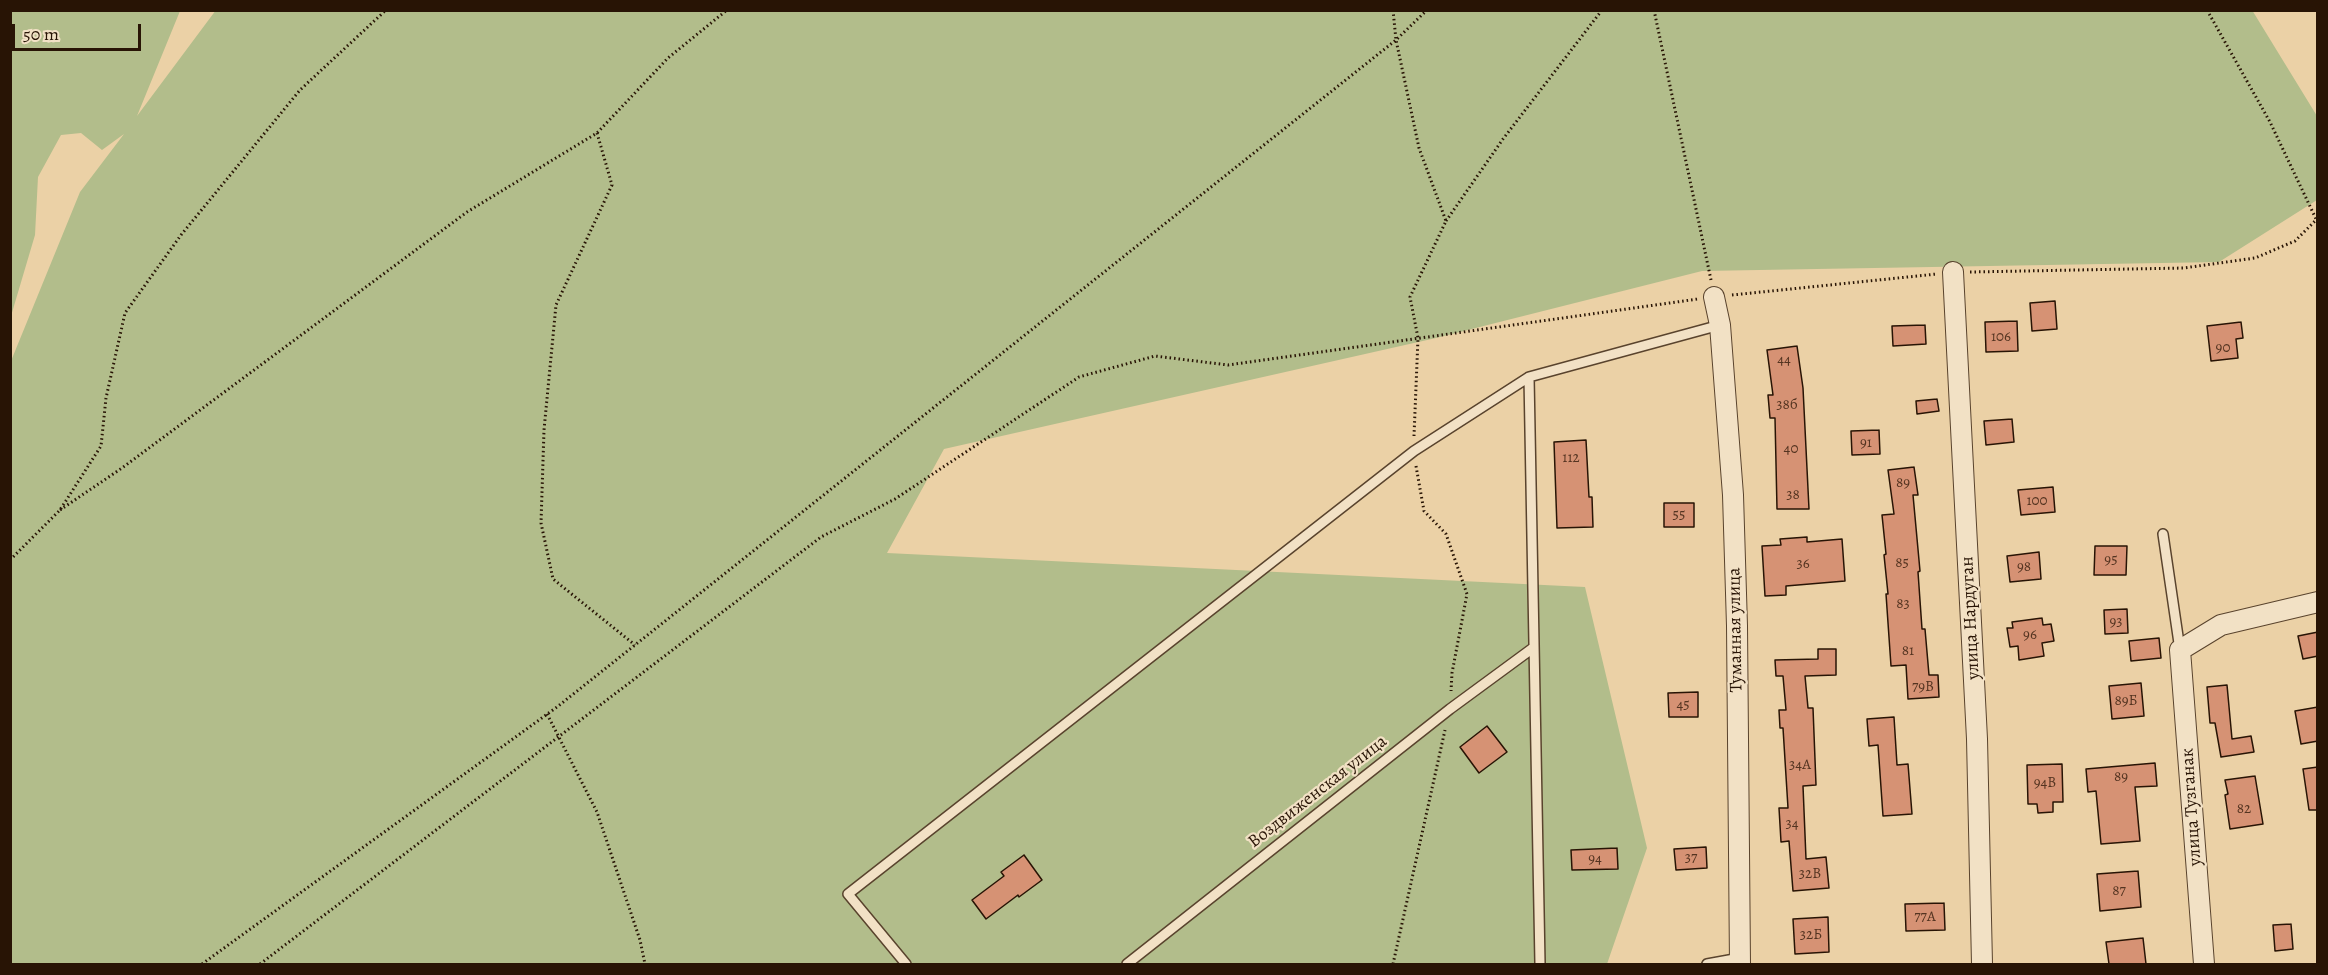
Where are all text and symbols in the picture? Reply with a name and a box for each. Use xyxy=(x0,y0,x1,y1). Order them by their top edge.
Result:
scale bar xyxy=(15,12,144,50)
text: 50 m xyxy=(23,22,59,46)
house number: 106 xyxy=(1991,328,2011,346)
house number: 90 xyxy=(2216,339,2230,357)
house number: 44 xyxy=(1777,351,1791,369)
house number: 38б xyxy=(1776,396,1798,414)
house number: 91 xyxy=(1860,434,1872,452)
house number: 40 xyxy=(1784,440,1798,458)
house number: 112 xyxy=(1562,449,1580,467)
house number: 89 xyxy=(1896,474,1910,492)
house number: 38 xyxy=(1786,486,1800,504)
house number: 100 xyxy=(2026,492,2048,510)
house number: 55 xyxy=(1673,506,1685,524)
house number: 95 xyxy=(2104,551,2118,569)
house number: 85 xyxy=(1895,554,1909,572)
house number: 36 xyxy=(1796,555,1810,573)
street label: улица Нардуган xyxy=(1957,556,1985,680)
house number: 98 xyxy=(2017,558,2031,576)
street label: Туманная улица xyxy=(1724,567,1748,693)
house number: 83 xyxy=(1896,595,1910,613)
house number: 93 xyxy=(2109,613,2123,631)
house number: 96 xyxy=(2023,626,2037,644)
house number: 81 xyxy=(1902,642,1914,660)
house number: 79В xyxy=(1912,678,1934,696)
house number: 89Б xyxy=(2114,692,2138,710)
house number: 45 xyxy=(1676,696,1690,714)
street label: Воздвиженская улица xyxy=(1244,731,1392,853)
street label: улица Тузганак xyxy=(2177,747,2207,867)
house number: 34А xyxy=(1789,756,1811,774)
house number: 89 xyxy=(2114,768,2128,786)
house number: 94В xyxy=(2034,774,2056,792)
house number: 82 xyxy=(2237,800,2251,818)
house number: 34 xyxy=(1785,815,1799,833)
house number: 37 xyxy=(1685,849,1697,867)
house number: 94 xyxy=(1588,850,1602,868)
house number: 32В xyxy=(1799,865,1821,883)
house number: 87 xyxy=(2112,882,2126,900)
house number: 77А xyxy=(1914,908,1936,926)
house number: 32Б xyxy=(1800,926,1822,944)

